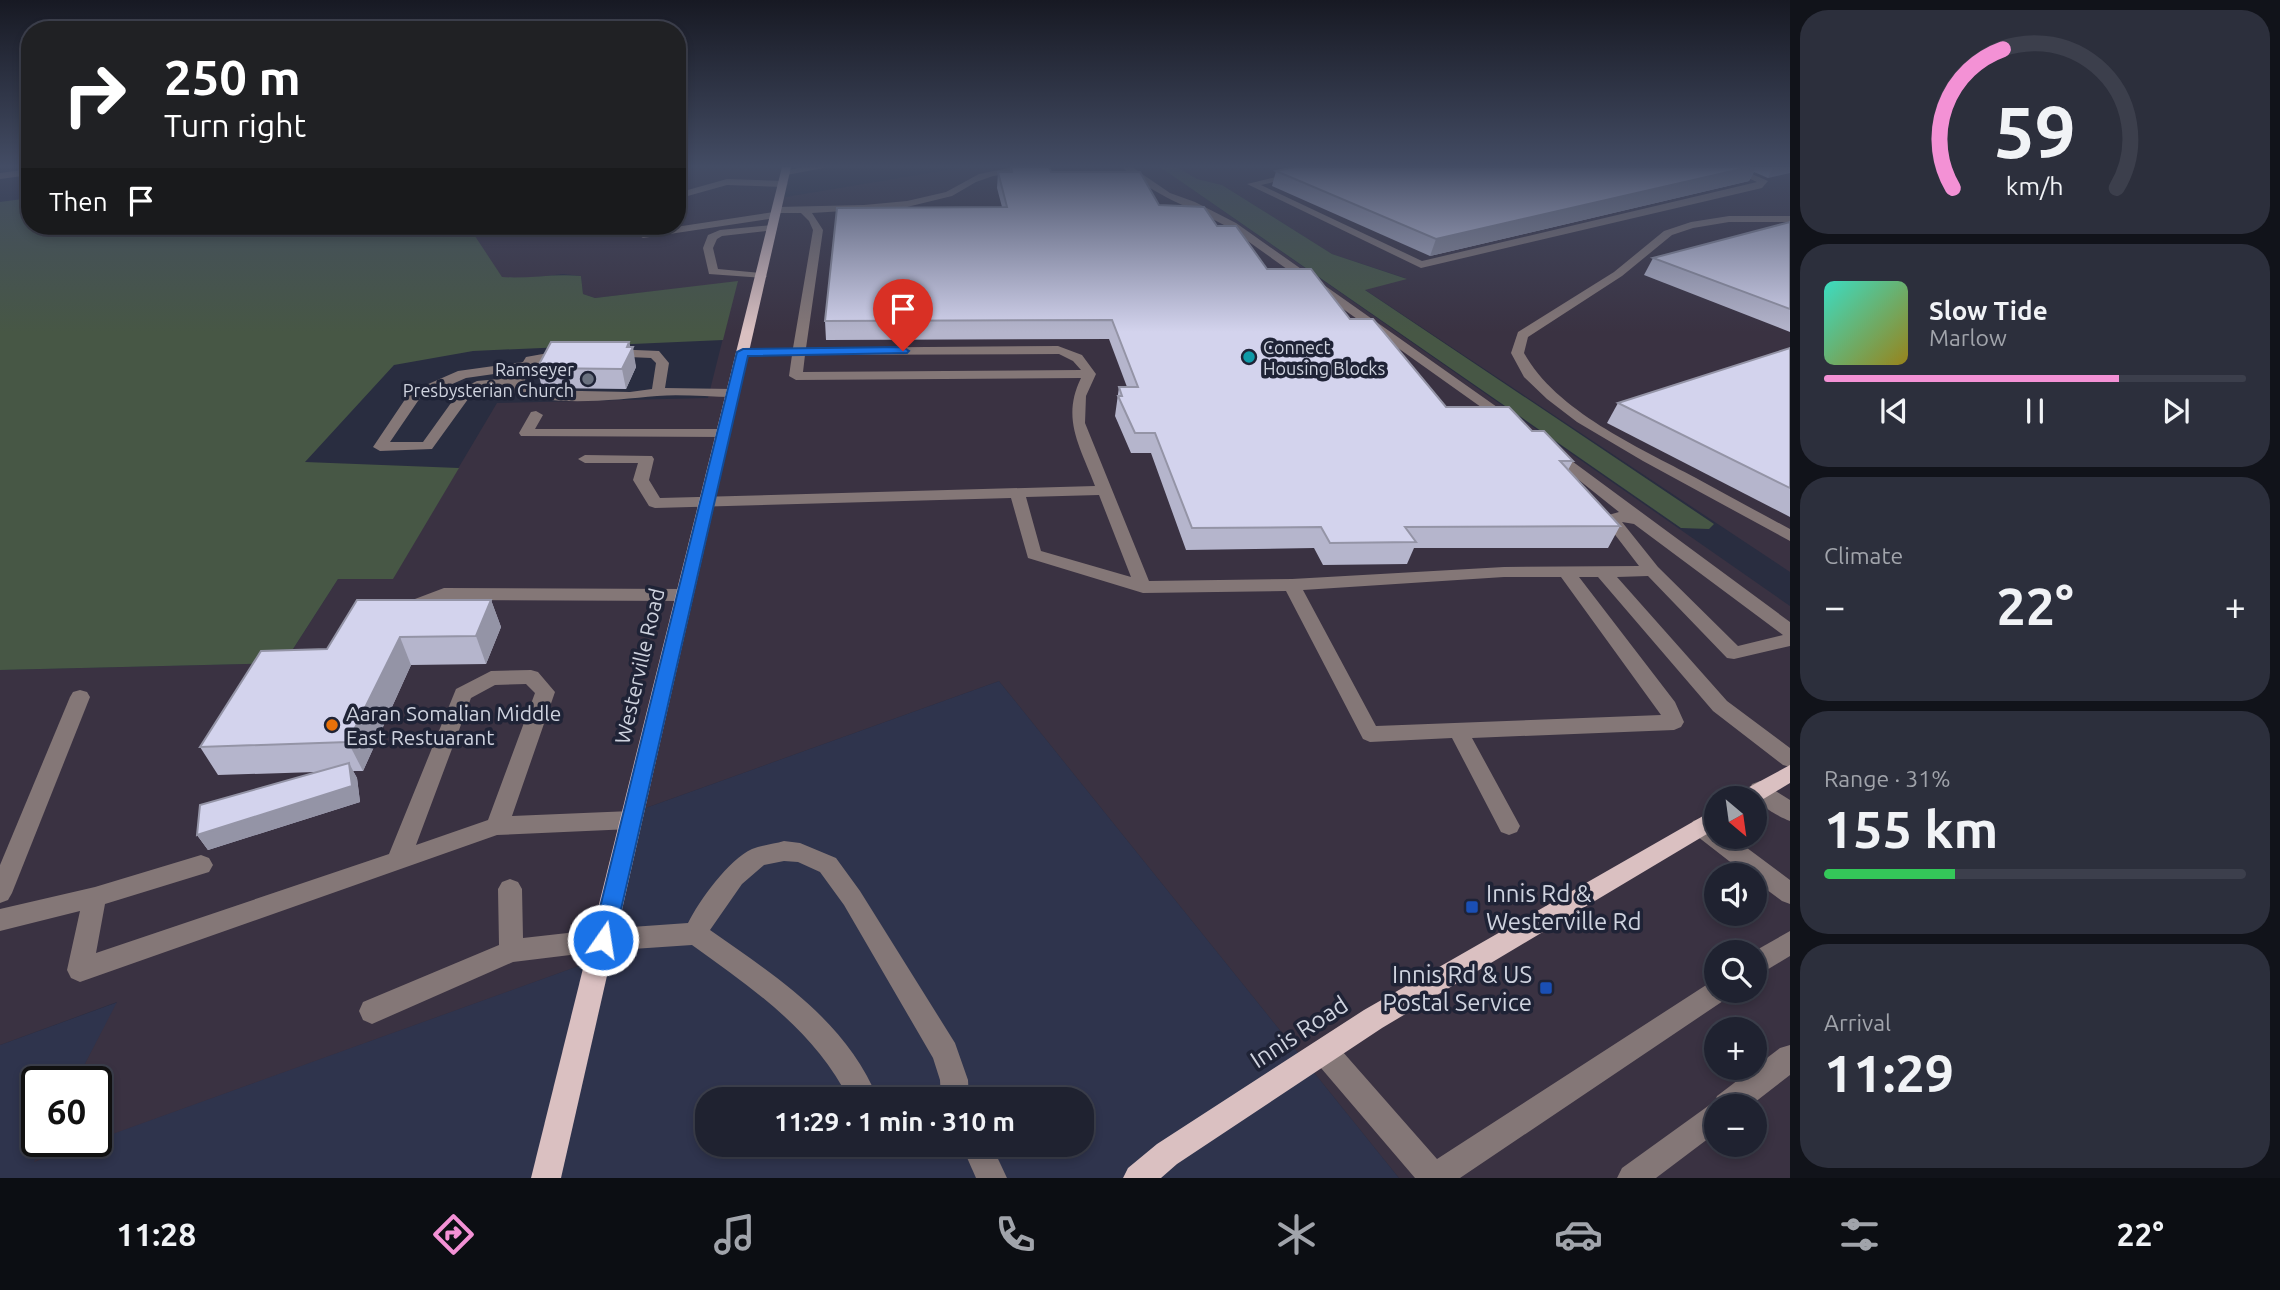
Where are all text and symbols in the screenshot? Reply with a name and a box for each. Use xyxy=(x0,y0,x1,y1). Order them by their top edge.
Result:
icon: right xyxy=(49,49,140,140)
text: 250 m xyxy=(164,49,301,104)
text: 59 xyxy=(1994,90,2076,172)
text: Turn right xyxy=(164,107,306,143)
text: km/h xyxy=(2006,172,2064,200)
icon: arrive xyxy=(122,182,160,220)
text: Then xyxy=(49,187,108,216)
pin xyxy=(873,279,933,351)
icon: arrive xyxy=(884,290,922,328)
text: Slow Tide xyxy=(1929,296,2048,325)
text: Marlow xyxy=(1929,325,2007,350)
place label: Connect Housing Blocks xyxy=(1263,337,1385,378)
marker: Connect Housing Blocks xyxy=(1241,349,1257,365)
place label: Ramseyer Presbysterian Church xyxy=(403,359,574,400)
marker: Ramseyer Presbysterian Church xyxy=(580,371,596,387)
icon: previous xyxy=(1875,392,1913,430)
icon: pause xyxy=(2016,392,2054,430)
icon: next xyxy=(2157,392,2195,430)
text: Climate xyxy=(1824,543,1903,568)
text: 22° xyxy=(1996,577,2074,635)
text: − xyxy=(1824,585,1845,627)
text: + xyxy=(2225,585,2246,627)
street label: Westerville Road xyxy=(609,586,669,746)
place label: Aaran Somalian Middle East Restuarant xyxy=(346,701,561,749)
marker: Aaran Somalian Middle East Restuarant xyxy=(324,717,340,733)
text: Range · 31% xyxy=(1824,766,1951,791)
north arrow xyxy=(1704,786,1768,849)
map controls xyxy=(1704,786,1767,1157)
text: 155 km xyxy=(1824,800,1998,858)
button: sound xyxy=(1704,863,1767,926)
place label: Innis Rd & Westerville Rd xyxy=(1486,880,1642,935)
marker: Innis Rd & Westerville Rd xyxy=(1464,899,1480,915)
position arrow xyxy=(566,903,640,977)
button: search xyxy=(1704,940,1767,1003)
place label: Innis Rd & US Postal Service xyxy=(1383,961,1532,1016)
marker: Innis Rd & US Postal Service xyxy=(1538,980,1554,996)
street label: Innis Road xyxy=(1245,991,1353,1073)
text: Arrival xyxy=(1824,1010,1891,1035)
button: + xyxy=(1704,1017,1767,1080)
text: 11:29 xyxy=(1824,1044,1954,1102)
speed limit sign: 60 xyxy=(21,1066,112,1157)
button: − xyxy=(1704,1094,1767,1157)
text: 11:29 · 1 min · 310 m xyxy=(774,1107,1015,1136)
icon: directions xyxy=(429,1210,478,1259)
icon: music xyxy=(710,1210,759,1259)
icon: phone xyxy=(991,1210,1040,1259)
icon: climate xyxy=(1272,1210,1321,1259)
icon: car xyxy=(1554,1210,1603,1259)
icon: filters xyxy=(1835,1210,1884,1259)
text: 11:28 xyxy=(116,1216,196,1252)
text: 22° xyxy=(2116,1216,2164,1252)

